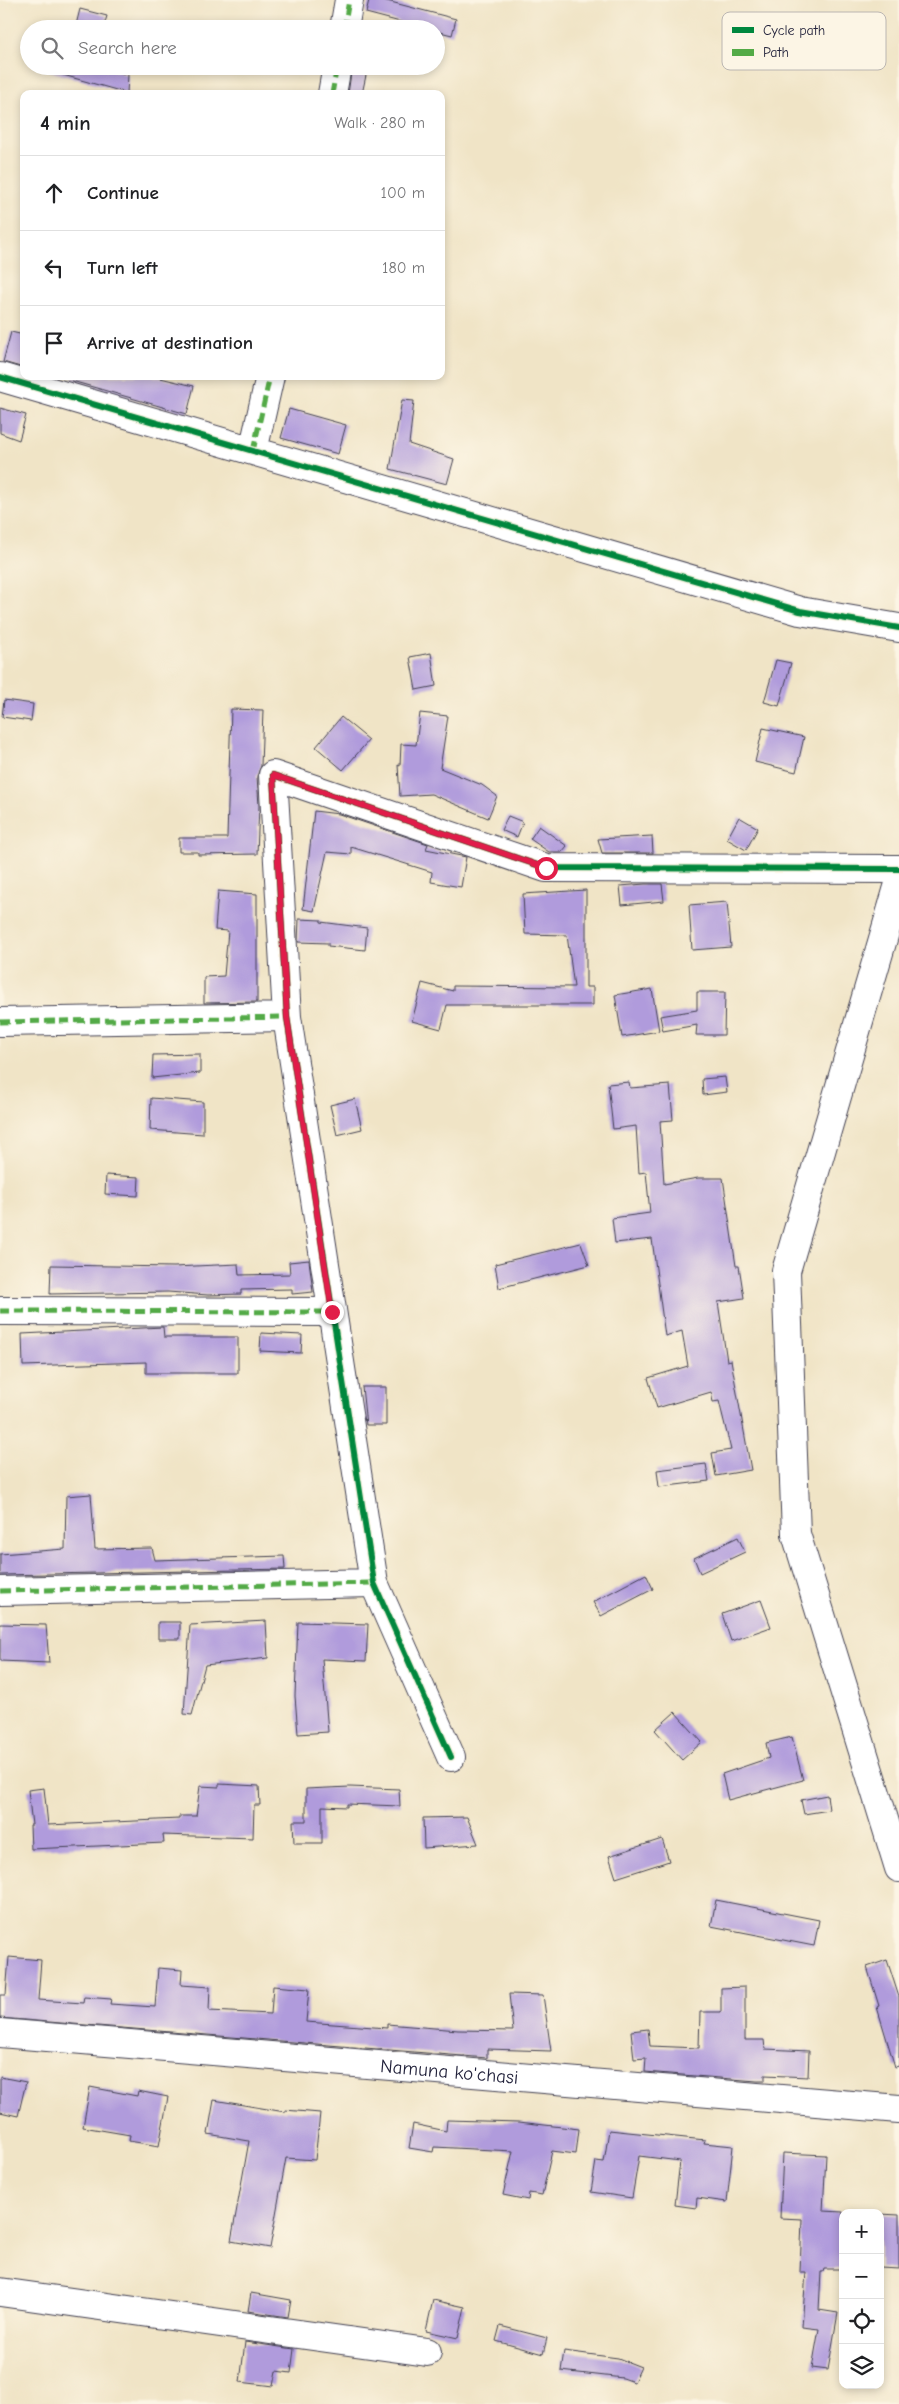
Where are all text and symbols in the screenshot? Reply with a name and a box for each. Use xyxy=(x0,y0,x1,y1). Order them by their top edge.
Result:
legend xyxy=(722,12,886,70)
search box xyxy=(20,20,445,75)
text: Cycle path xyxy=(763,22,825,39)
icon: search xyxy=(38,34,66,62)
text: Search here xyxy=(78,37,177,59)
text: Path xyxy=(763,44,789,61)
text: 4 min xyxy=(40,111,91,135)
text: Walk · 280 m xyxy=(334,114,425,132)
icon: ahead xyxy=(40,179,68,207)
text: Continue xyxy=(87,182,159,204)
text: 100 m xyxy=(381,184,425,202)
icon: left xyxy=(40,254,68,282)
text: Turn left xyxy=(87,257,158,279)
text: 180 m xyxy=(382,259,425,277)
icon: arrive xyxy=(40,329,68,357)
text: Arrive at destination xyxy=(87,332,253,354)
route start xyxy=(535,857,558,880)
route end xyxy=(321,1301,344,1324)
street label: Namuna ko'chasi xyxy=(379,2055,519,2089)
map controls xyxy=(839,2209,884,2389)
button: + xyxy=(839,2209,884,2254)
button: − xyxy=(839,2254,884,2299)
button: locate xyxy=(839,2299,884,2344)
button: layers xyxy=(839,2344,884,2389)

